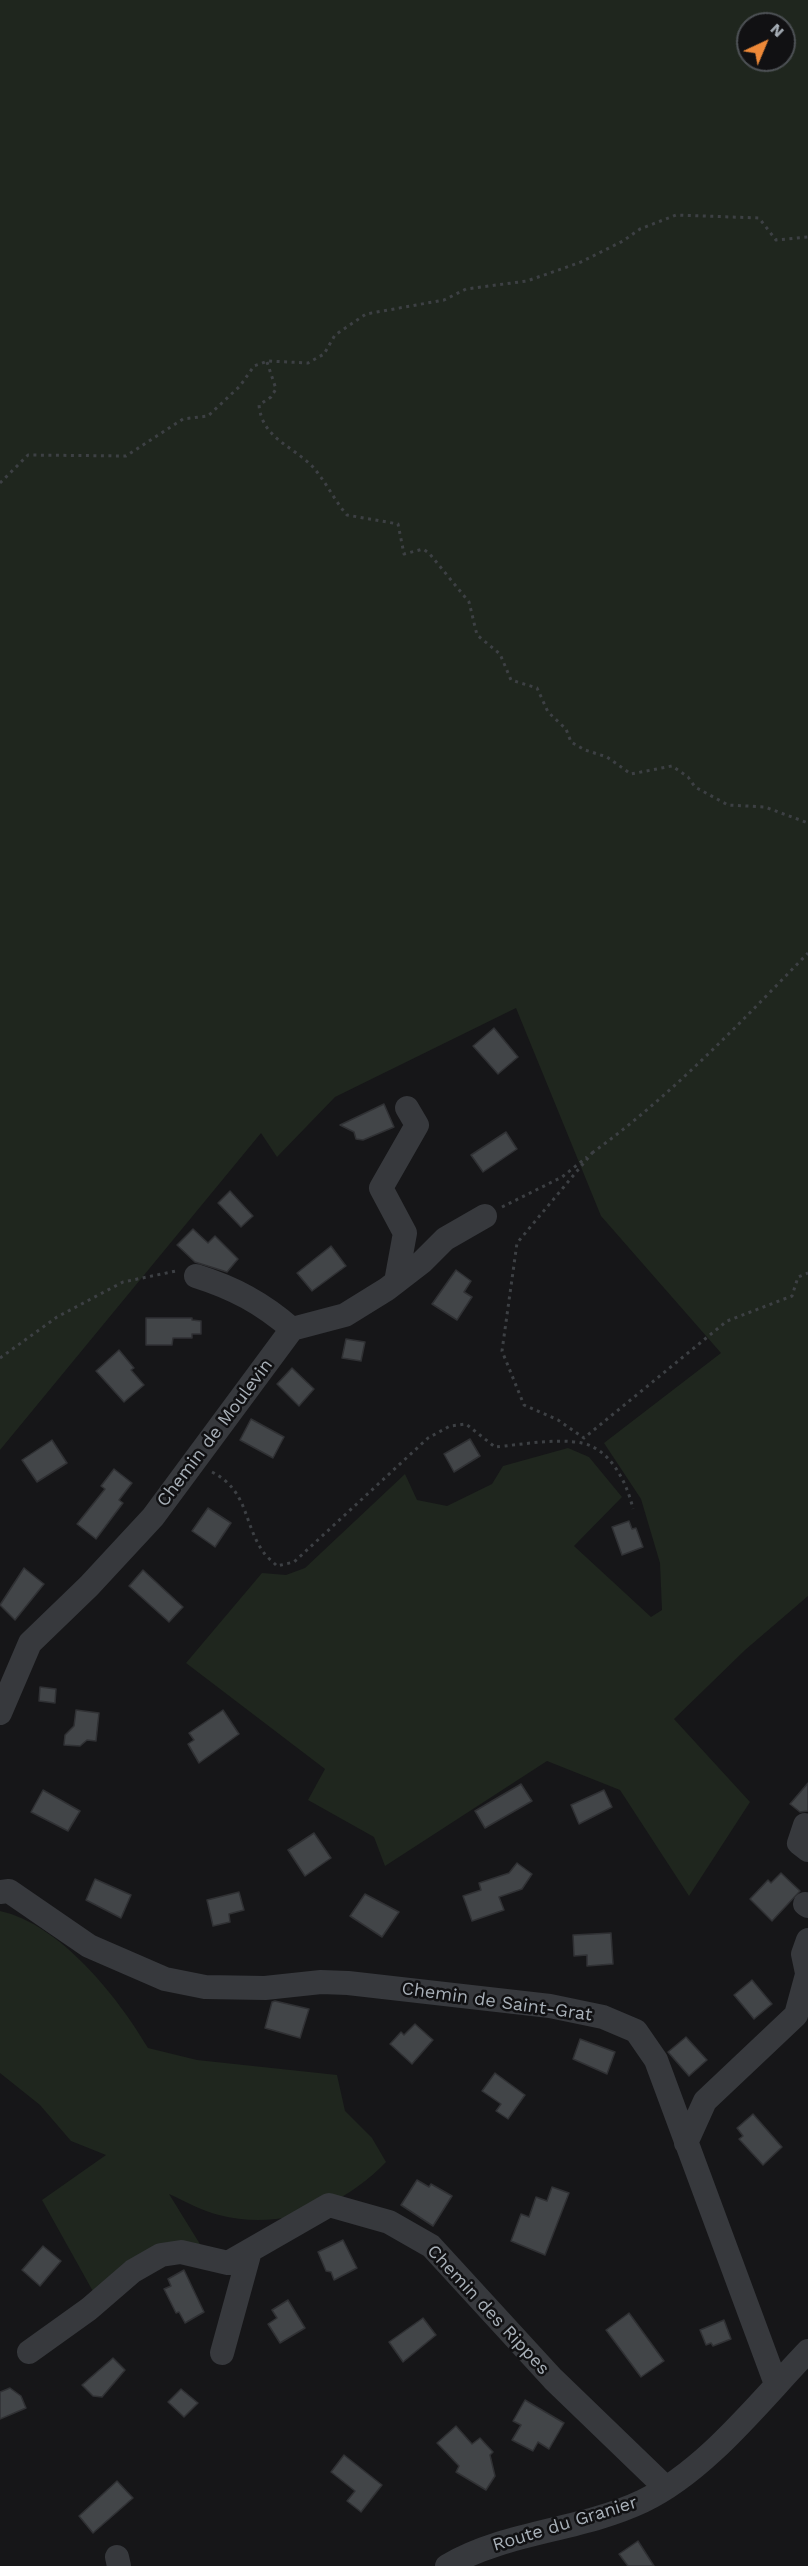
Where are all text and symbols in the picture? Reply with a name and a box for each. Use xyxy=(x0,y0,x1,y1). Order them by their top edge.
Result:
north arrow xyxy=(736,12,796,72)
text: N xyxy=(767,19,788,41)
street label: Chemin de Moulevin xyxy=(153,1355,277,1511)
street label: Chemin de Saint-Grat xyxy=(400,1978,594,2026)
street label: Chemin des Rippes xyxy=(422,2241,554,2379)
street label: Route du Granier xyxy=(490,2492,640,2556)

